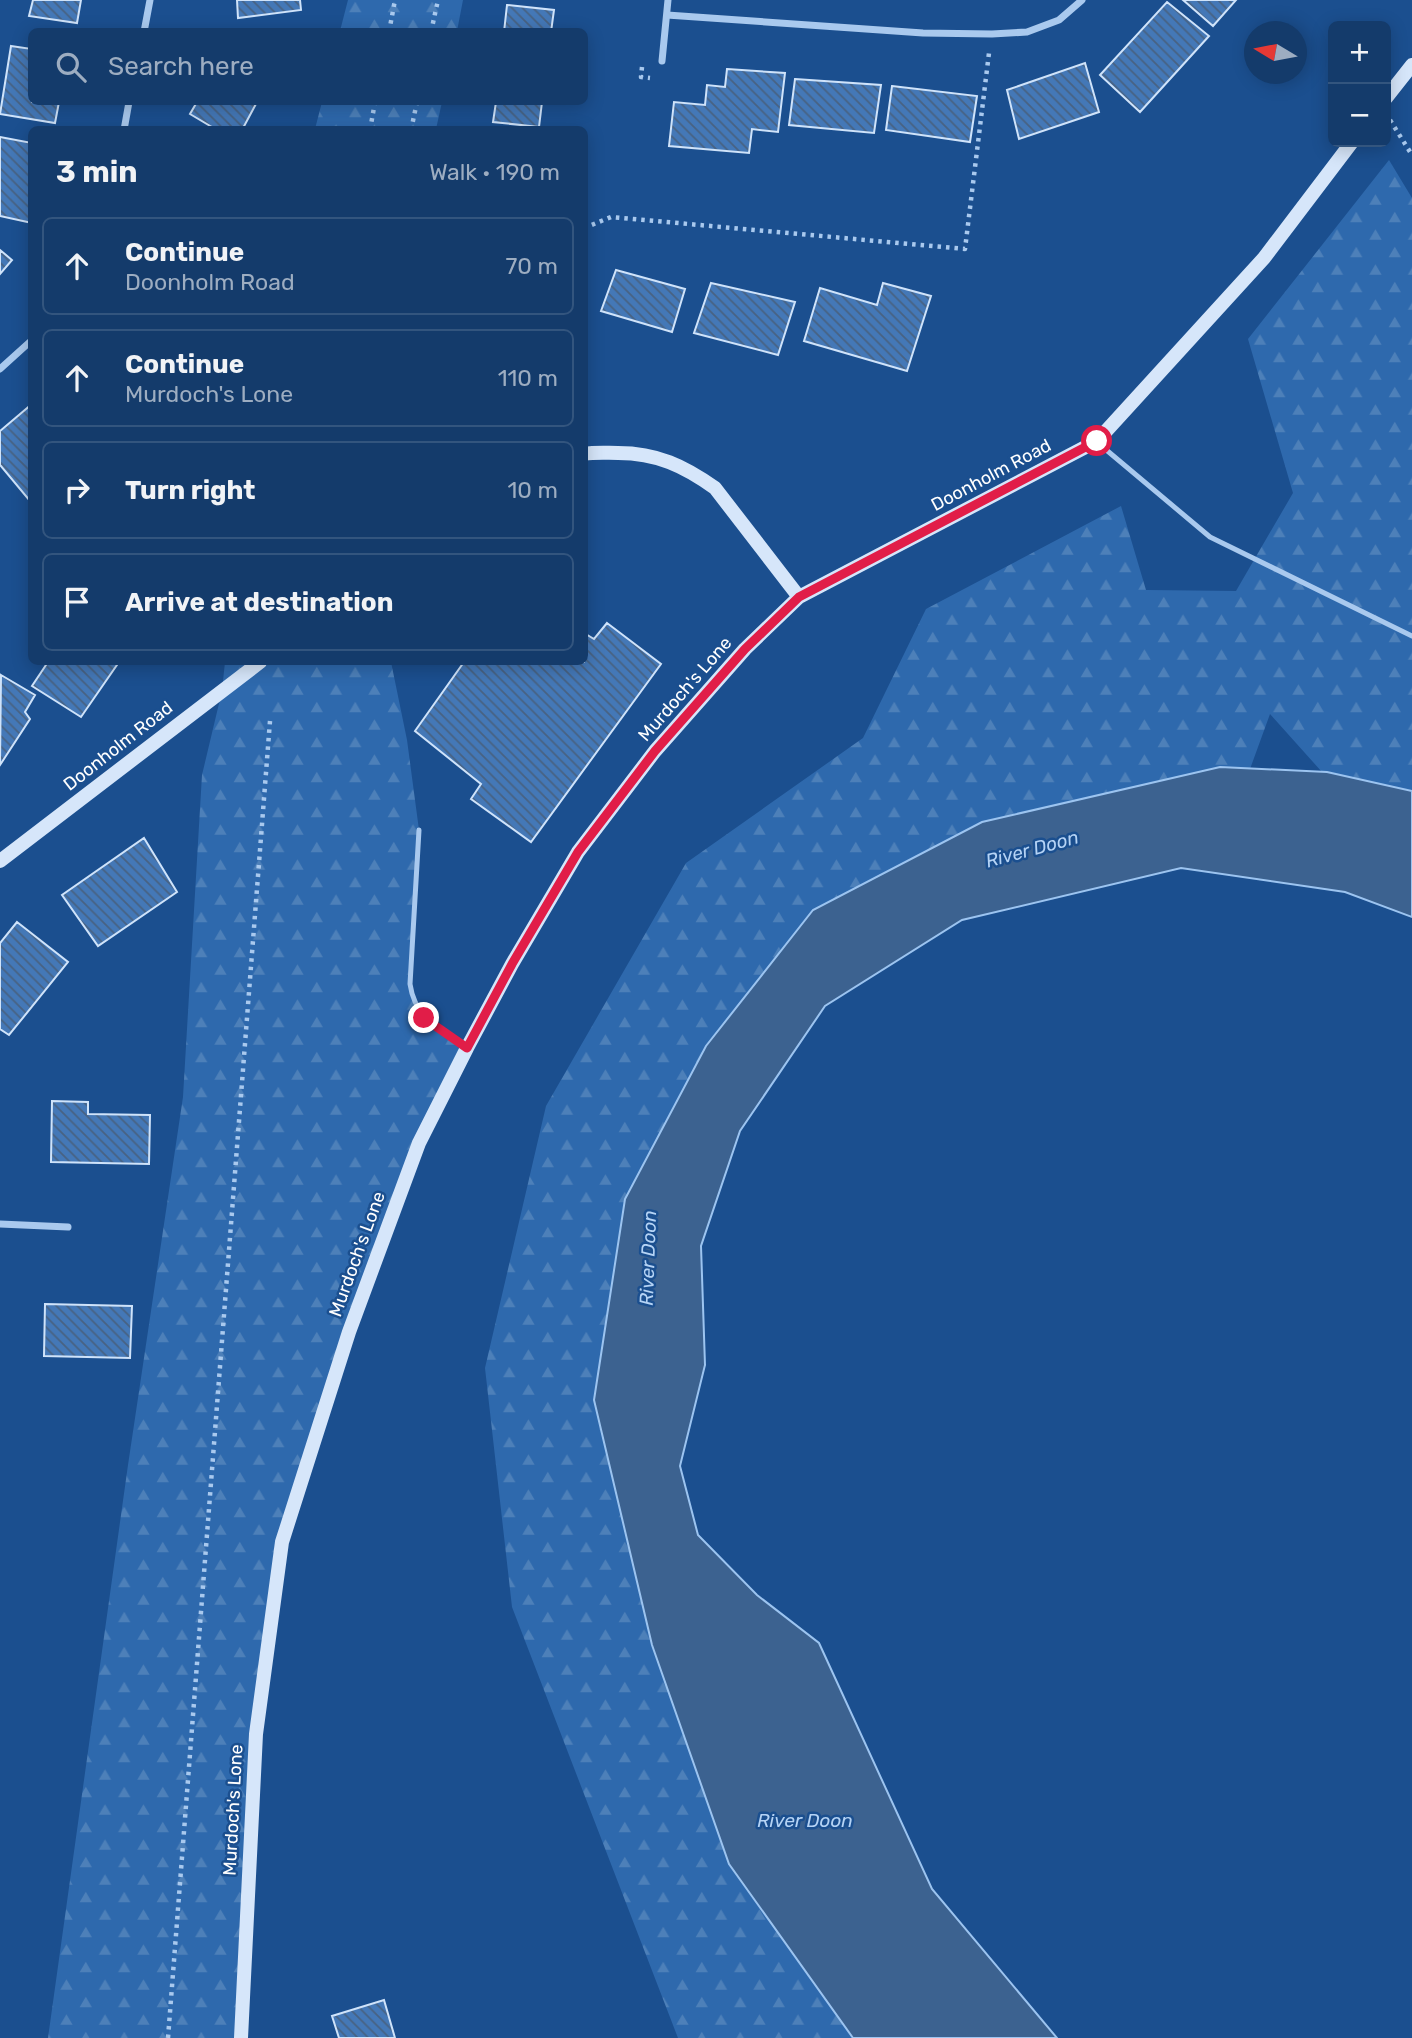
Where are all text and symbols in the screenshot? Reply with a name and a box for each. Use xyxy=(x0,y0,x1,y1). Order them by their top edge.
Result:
north arrow xyxy=(1244,21,1307,84)
map controls xyxy=(1328,21,1391,147)
button: + xyxy=(1328,21,1391,84)
search box xyxy=(28,28,588,105)
icon: search xyxy=(52,48,90,86)
text: Search here xyxy=(108,51,254,82)
button: − xyxy=(1328,84,1391,147)
text: 3 min xyxy=(56,154,138,190)
text: Walk · 190 m xyxy=(429,158,560,186)
text: Continue xyxy=(125,237,244,268)
icon: ahead xyxy=(58,247,96,285)
text: 70 m xyxy=(506,252,558,280)
text: Doonholm Road xyxy=(125,268,295,296)
text: Continue xyxy=(125,349,244,380)
icon: ahead xyxy=(58,359,96,397)
text: 110 m xyxy=(498,364,558,392)
text: Murdoch's Lone xyxy=(125,380,293,408)
route start xyxy=(1081,425,1112,456)
street label: Doonholm Road xyxy=(927,434,1055,516)
icon: right xyxy=(58,471,96,509)
text: Turn right xyxy=(125,475,255,506)
text: 10 m xyxy=(507,476,558,504)
icon: arrive xyxy=(58,583,96,621)
text: Arrive at destination xyxy=(125,587,393,618)
street label: Murdoch's Lone xyxy=(634,632,736,746)
street label: Doonholm Road xyxy=(59,696,177,796)
water label: River Doon xyxy=(983,825,1081,873)
route end xyxy=(408,1002,439,1033)
street label: Murdoch's Lone xyxy=(324,1188,390,1320)
water label: River Doon xyxy=(635,1210,661,1306)
street label: Murdoch's Lone xyxy=(219,1744,247,1876)
water label: River Doon xyxy=(757,1809,853,1832)

